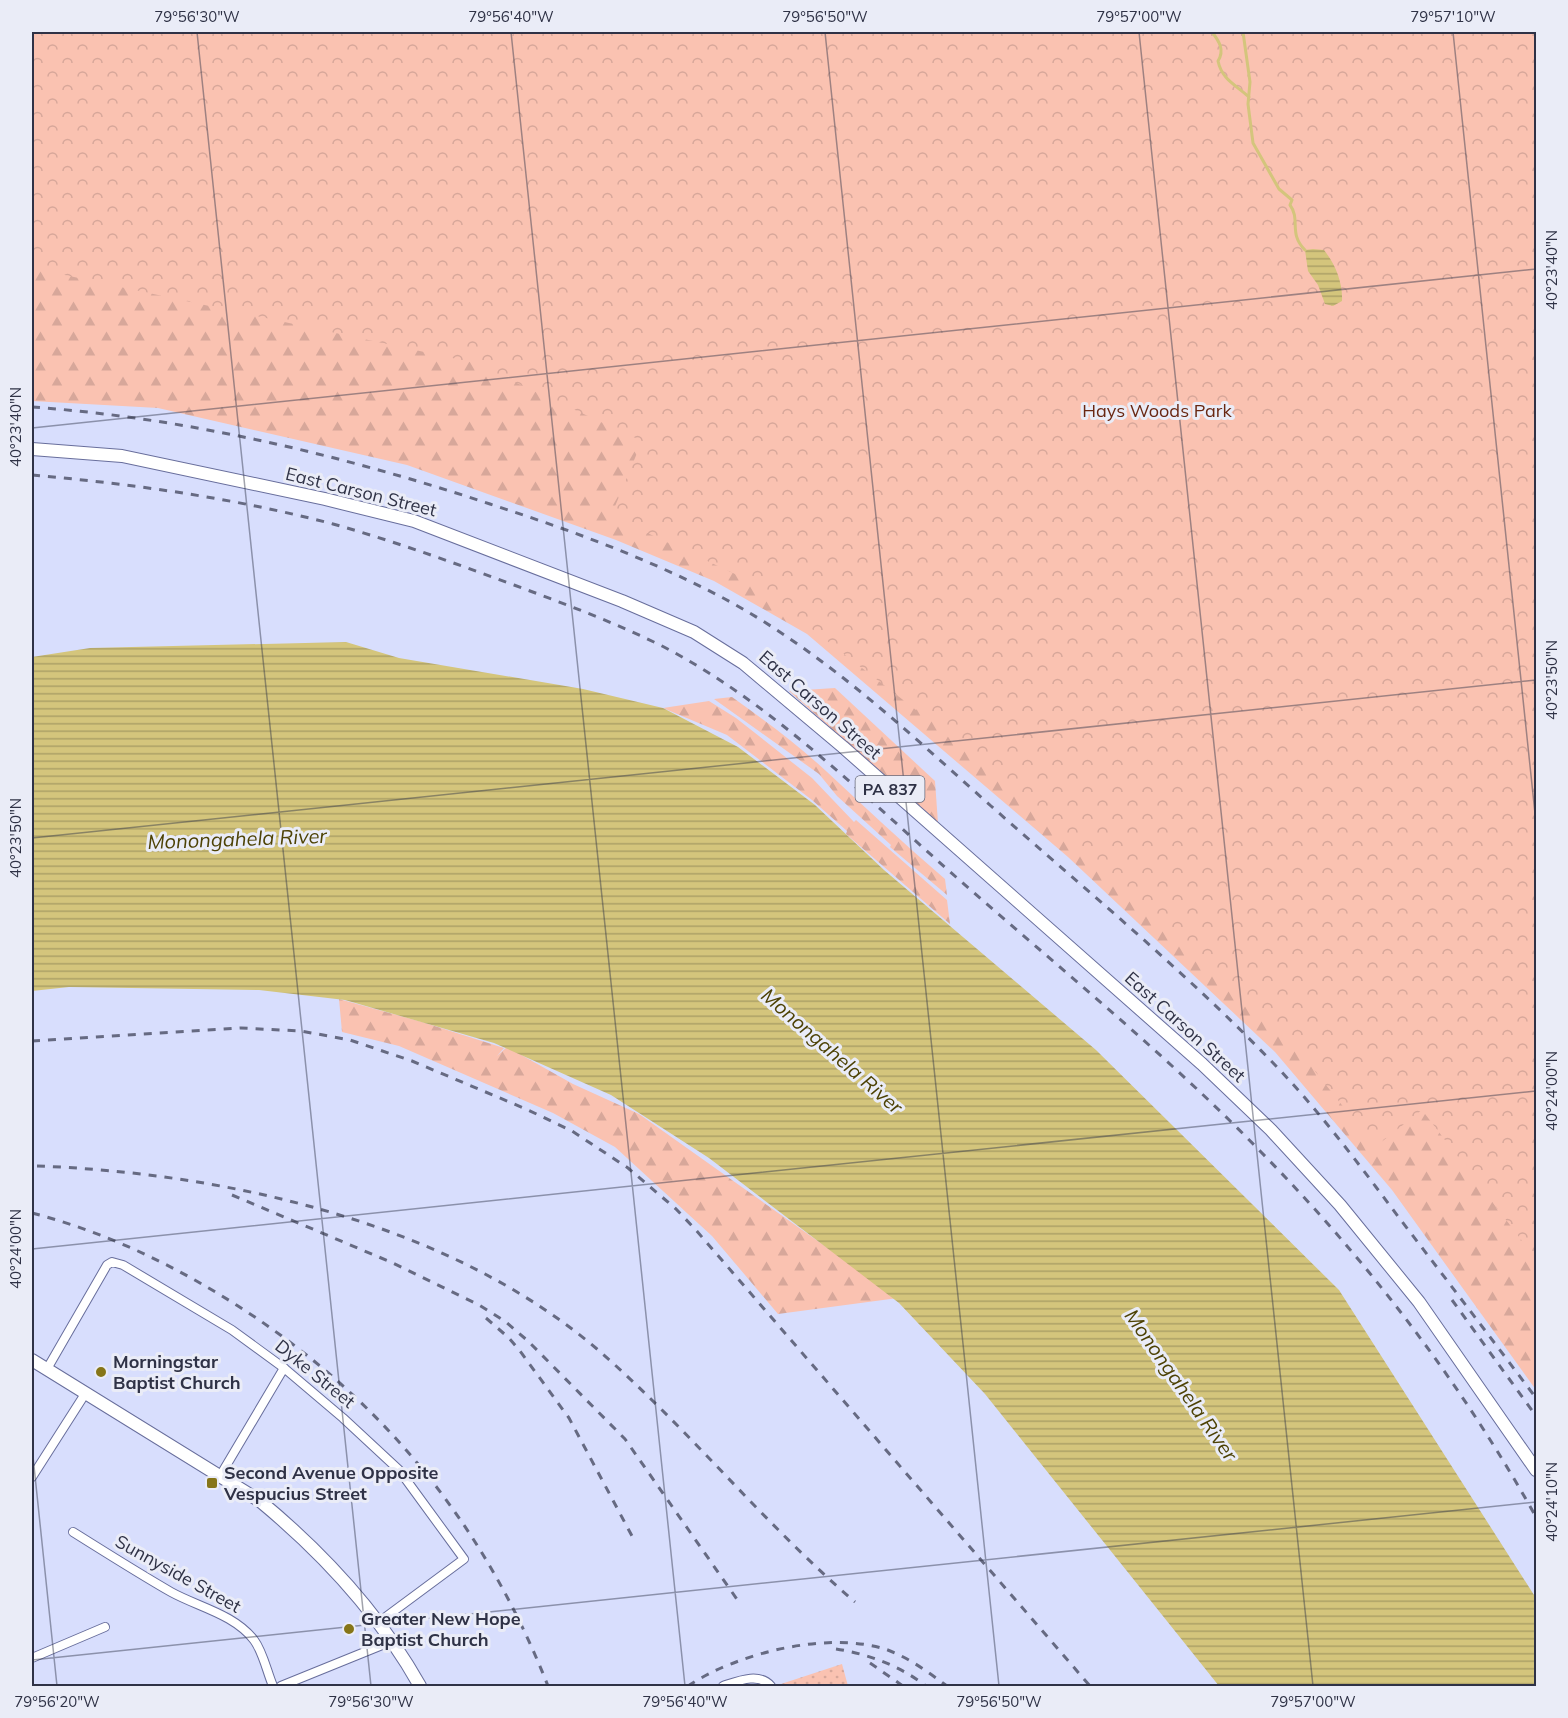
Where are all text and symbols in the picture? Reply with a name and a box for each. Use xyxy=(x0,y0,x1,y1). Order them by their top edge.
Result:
text: 79°56'30"W xyxy=(154,7,240,26)
text: 79°56'40"W xyxy=(468,7,554,26)
text: 79°56'50"W xyxy=(782,7,868,26)
text: 79°57'00"W xyxy=(1096,7,1182,26)
text: 79°57'10"W xyxy=(1410,7,1496,26)
text: 40°23'40"N xyxy=(1542,230,1561,310)
text: 40°23'40"N xyxy=(6,387,25,467)
park label: Hays Woods Park xyxy=(1082,399,1232,422)
street label: East Carson Street xyxy=(283,462,439,521)
text: 40°23'50"N xyxy=(1542,640,1561,720)
street label: East Carson Street xyxy=(754,645,886,764)
road number: PA 837 xyxy=(856,776,924,802)
text: 40°23'50"N xyxy=(6,798,25,878)
water label: Monongahela River xyxy=(147,823,328,854)
street label: East Carson Street xyxy=(1120,966,1250,1087)
water label: Monongahela River xyxy=(756,982,909,1119)
text: 40°24'00"N xyxy=(1542,1051,1561,1131)
text: 40°24'00"N xyxy=(6,1209,25,1289)
water label: Monongahela River xyxy=(1120,1304,1243,1466)
street label: Dyke Street xyxy=(271,1334,360,1413)
place label: Morningstar Baptist Church xyxy=(113,1350,241,1394)
marker: Morningstar Baptist Church xyxy=(94,1365,108,1379)
place label: Second Avenue Opposite Vespucius Street xyxy=(223,1461,438,1505)
text: 40°24'10"N xyxy=(1542,1462,1561,1542)
marker: Second Avenue Opposite Vespucius Street xyxy=(205,1476,219,1490)
street label: Sunnyside Street xyxy=(111,1530,245,1618)
place label: Greater New Hope Baptist Church xyxy=(361,1607,521,1651)
marker: Greater New Hope Baptist Church xyxy=(342,1622,356,1636)
text: 79°56'20"W xyxy=(14,1692,100,1711)
text: 79°56'30"W xyxy=(328,1692,414,1711)
text: 79°56'40"W xyxy=(642,1692,728,1711)
text: 79°56'50"W xyxy=(956,1692,1042,1711)
text: 79°57'00"W xyxy=(1270,1692,1356,1711)

